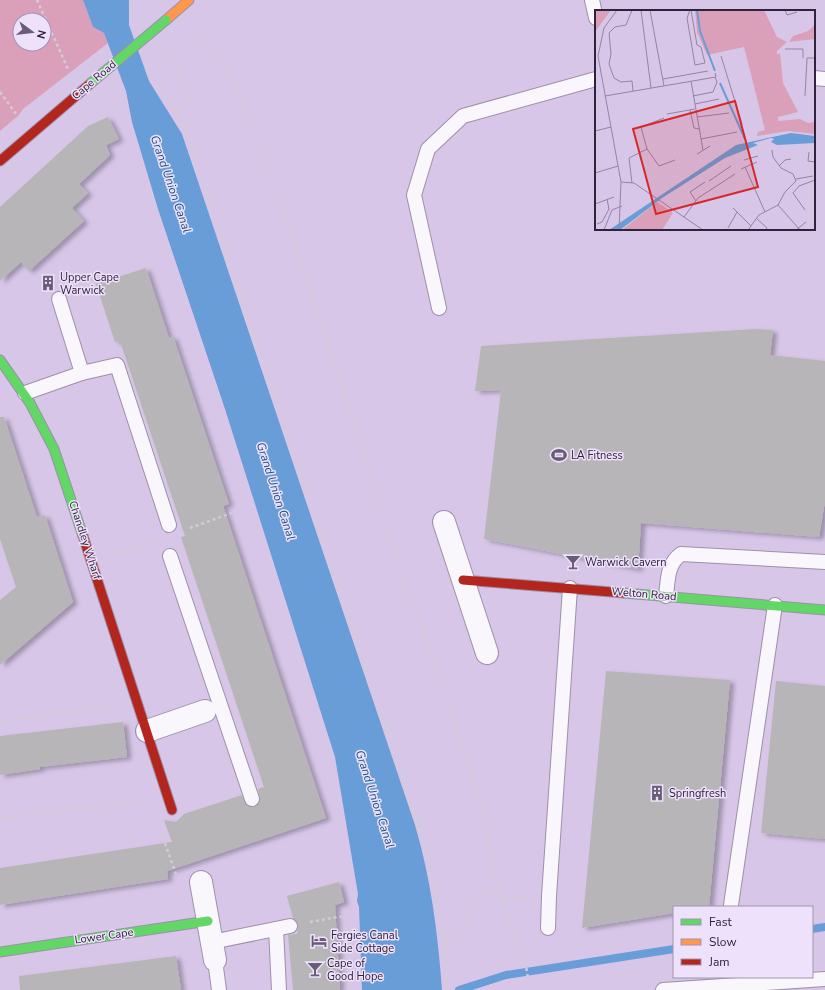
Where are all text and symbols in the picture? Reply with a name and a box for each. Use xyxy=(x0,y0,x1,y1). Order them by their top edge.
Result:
inset map xyxy=(595,10,815,230)
north arrow xyxy=(12,12,52,52)
text: N xyxy=(33,29,49,40)
street label: Cape Road xyxy=(69,57,119,103)
water label: Grand Union Canal xyxy=(147,133,195,235)
place label: Upper Cape Warwick xyxy=(60,270,119,298)
building icon: Upper Cape Warwick xyxy=(39,274,57,292)
water label: Grand Union Canal xyxy=(253,440,300,542)
sports icon: LA Fitness xyxy=(550,446,568,464)
place label: LA Fitness xyxy=(571,448,623,463)
street label: Chandley Wharf xyxy=(65,499,105,581)
bar icon: Warwick Cavern xyxy=(564,553,582,571)
place label: Warwick Cavern xyxy=(585,555,666,570)
street label: Welton Road xyxy=(611,584,677,604)
water label: Grand Union Canal xyxy=(352,748,399,850)
building icon: Springfresh xyxy=(648,784,666,802)
place label: Springfresh xyxy=(669,786,726,801)
legend xyxy=(673,906,813,978)
text: Fast xyxy=(709,914,732,930)
street label: Lower Cape xyxy=(74,924,134,948)
place label: Fergies Canal Side Cottage xyxy=(331,928,399,956)
hotel icon: Fergies Canal Side Cottage xyxy=(310,932,328,950)
text: Slow xyxy=(709,934,737,950)
text: Jam xyxy=(708,954,730,970)
place label: Cape of Good Hope xyxy=(327,956,383,984)
bar icon: Cape of Good Hope xyxy=(306,960,324,978)

